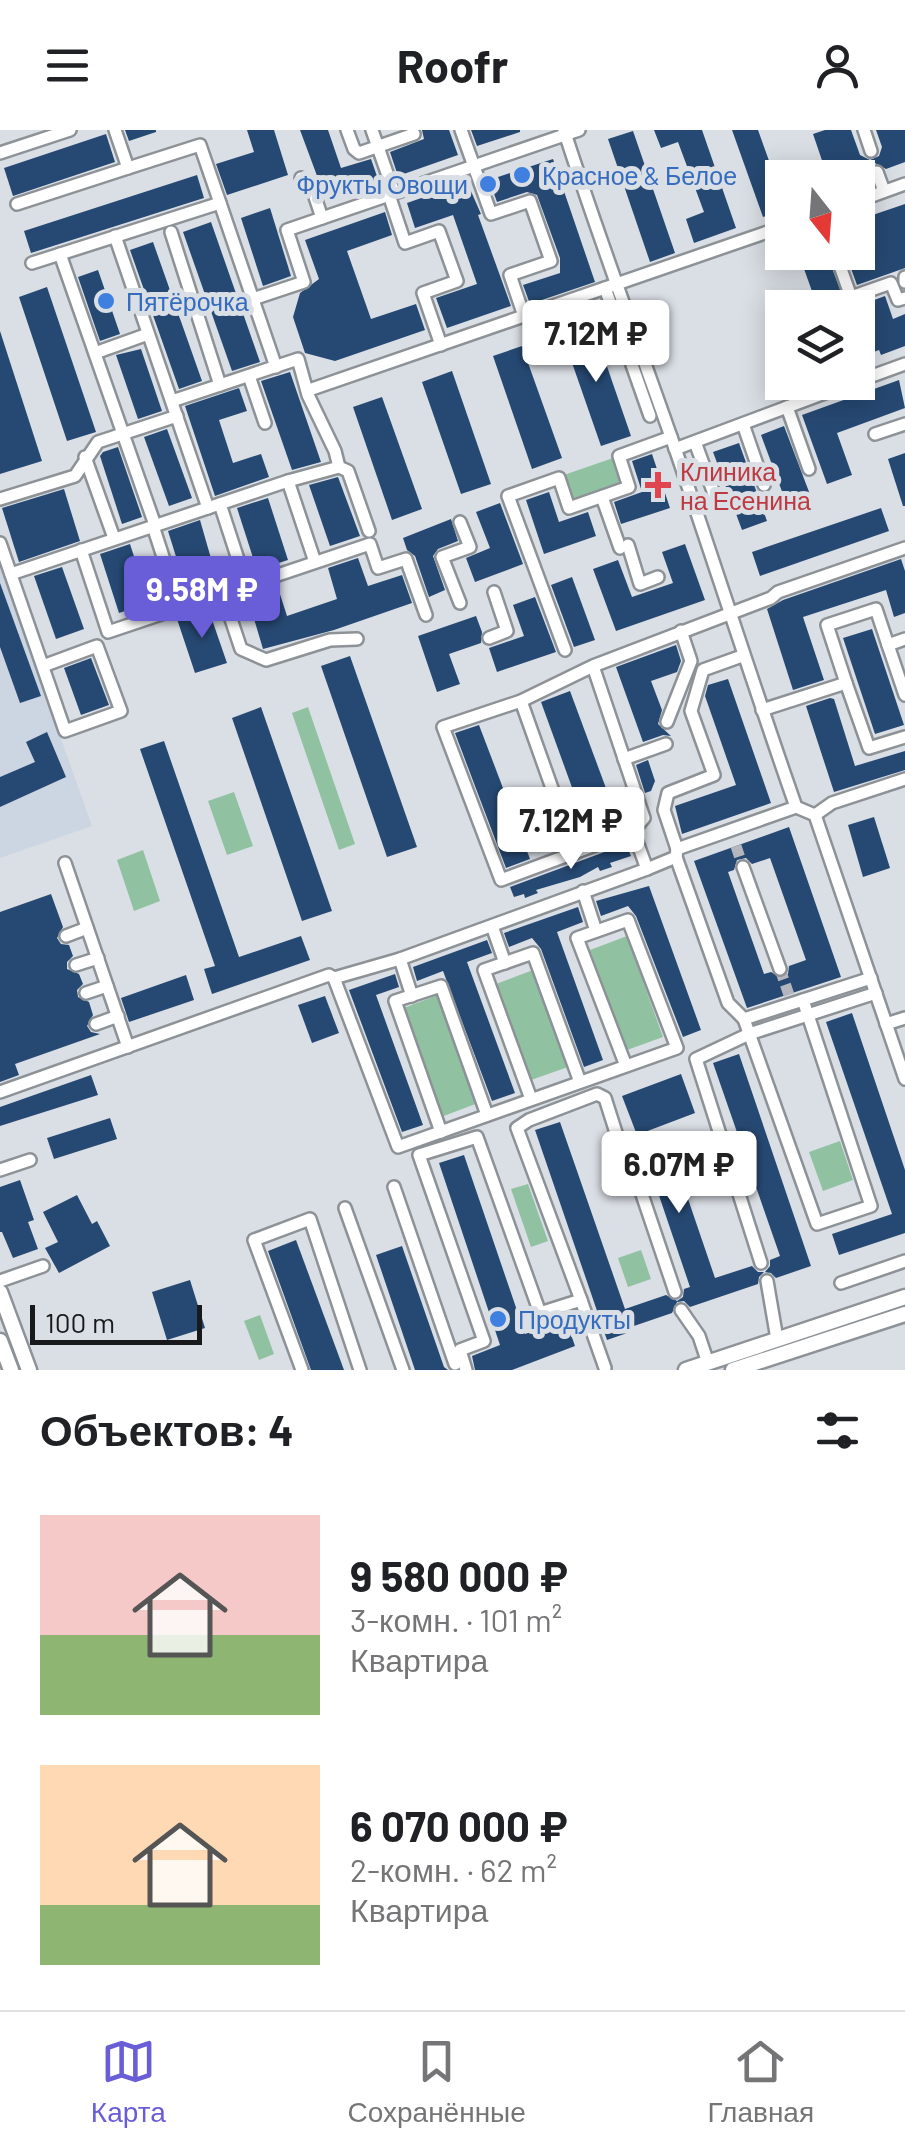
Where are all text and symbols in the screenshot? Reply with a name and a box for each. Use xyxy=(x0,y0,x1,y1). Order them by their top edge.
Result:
icon: menu xyxy=(40,38,95,93)
text: Roofr xyxy=(397,38,508,92)
icon: person xyxy=(810,38,865,93)
place label: Красное & Белое xyxy=(542,160,737,190)
north arrow xyxy=(765,160,875,270)
map controls xyxy=(765,160,875,400)
marker: Красное & Белое xyxy=(511,164,533,186)
place label: Фрукты Овощи xyxy=(296,169,468,199)
marker: Фрукты Овощи xyxy=(477,173,499,195)
place label: Пятёрочка xyxy=(126,286,249,316)
marker: Пятёрочка xyxy=(95,290,117,312)
button: layers xyxy=(765,290,875,400)
pin: 7.12M ₽ xyxy=(504,300,688,385)
text: 7.12M ₽ xyxy=(544,313,648,351)
place label: Клиника на Есенина xyxy=(680,456,811,515)
marker: Клиника на Есенина xyxy=(645,472,671,498)
pin: 9.58M ₽ xyxy=(110,556,294,641)
text: 9.58M ₽ xyxy=(146,569,258,607)
pin: 7.12M ₽ xyxy=(479,787,663,872)
text: 7.12M ₽ xyxy=(519,800,623,838)
pin: 6.07M ₽ xyxy=(587,1131,771,1216)
text: 6.07M ₽ xyxy=(624,1144,734,1182)
scale bar xyxy=(30,1300,202,1344)
place label: Продукты xyxy=(518,1304,631,1334)
text: 100 m xyxy=(45,1305,115,1339)
marker: Продукты xyxy=(487,1308,509,1330)
icon: filters xyxy=(810,1403,865,1458)
text: Объектов: 4 xyxy=(40,1404,294,1454)
text: 9 580 000 ₽ xyxy=(350,1550,568,1600)
icon: home xyxy=(120,1555,240,1675)
text: 3-комн. · 101 m² xyxy=(350,1600,562,1638)
text: Квартира xyxy=(350,1640,488,1678)
text: 6 070 000 ₽ xyxy=(350,1800,568,1850)
icon: home xyxy=(120,1805,240,1925)
text: 2-комн. · 62 m² xyxy=(350,1850,557,1888)
text: Квартира xyxy=(350,1890,488,1928)
tab: Карта xyxy=(91,2034,166,2129)
tab: Сохранённые xyxy=(348,2034,526,2129)
tab: Главная xyxy=(708,2034,814,2129)

